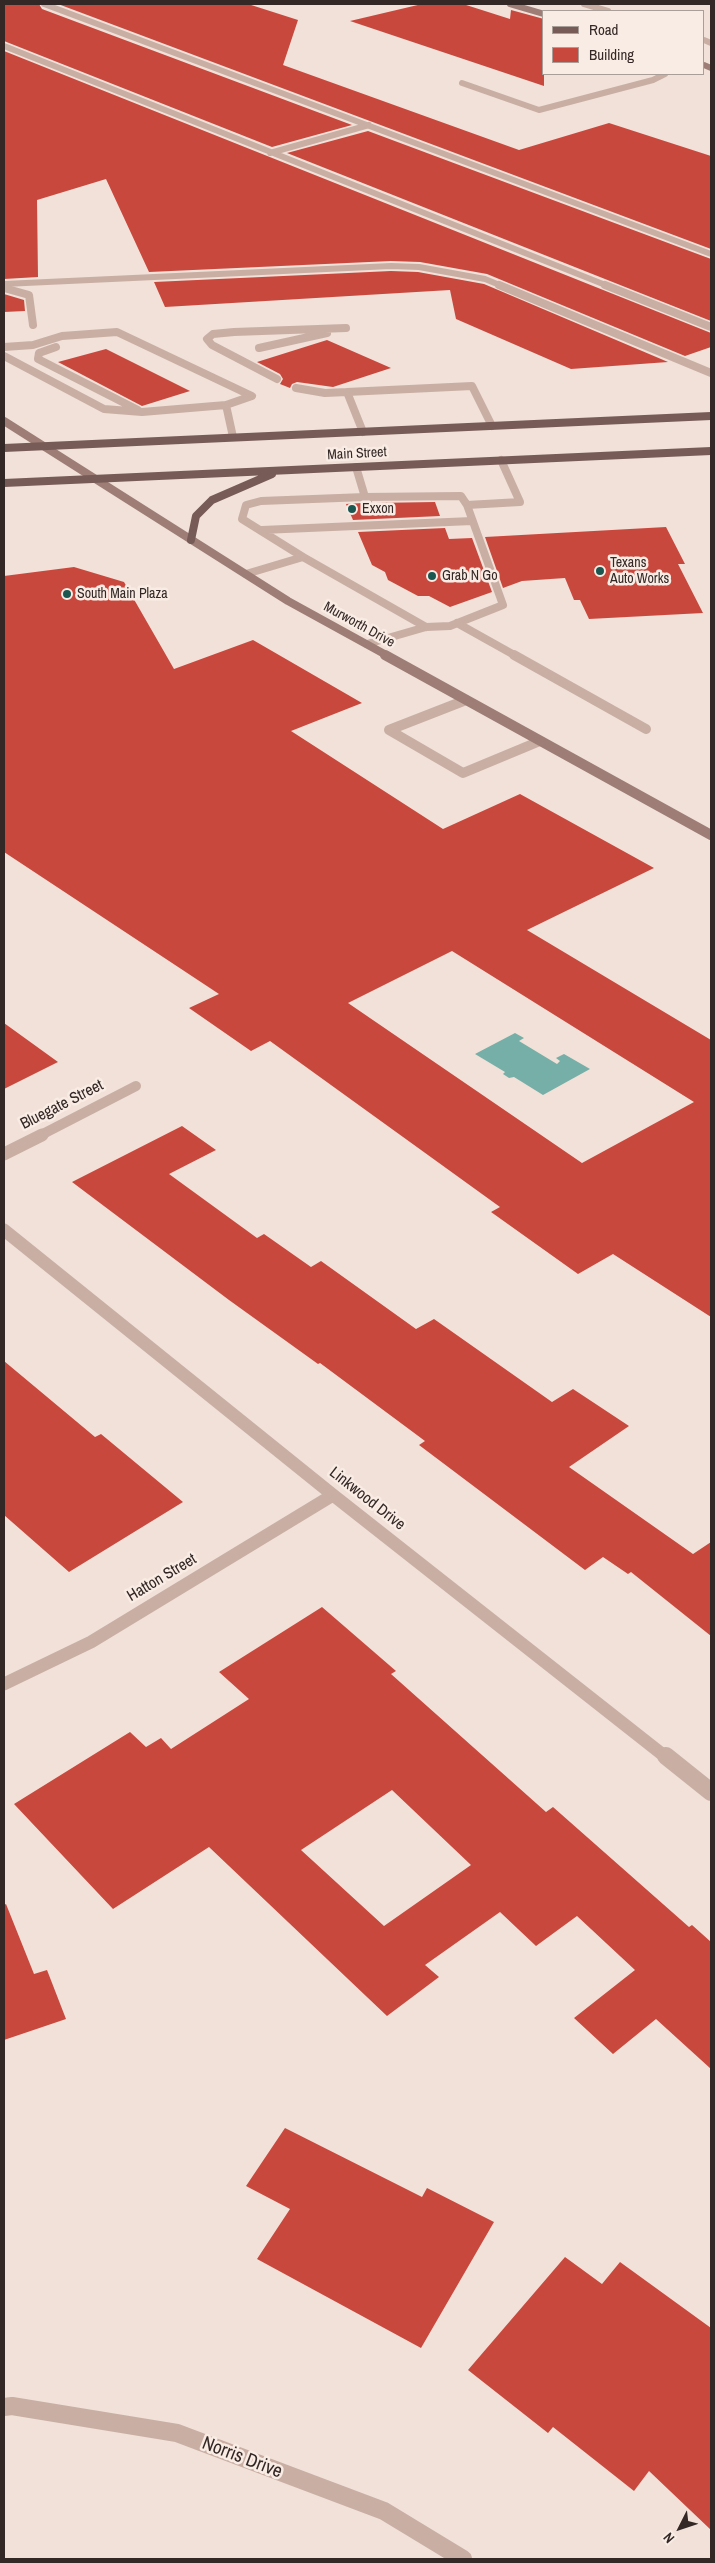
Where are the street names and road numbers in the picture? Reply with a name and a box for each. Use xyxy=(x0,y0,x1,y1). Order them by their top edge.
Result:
street label: Main Street xyxy=(327,444,387,464)
street label: Murworth Drive xyxy=(321,599,397,651)
street label: Bluegate Street xyxy=(17,1076,107,1134)
street label: Linkwood Drive xyxy=(325,1463,409,1535)
street label: Hatton Street xyxy=(124,1550,200,1606)
street label: Norris Drive xyxy=(199,2432,285,2484)

